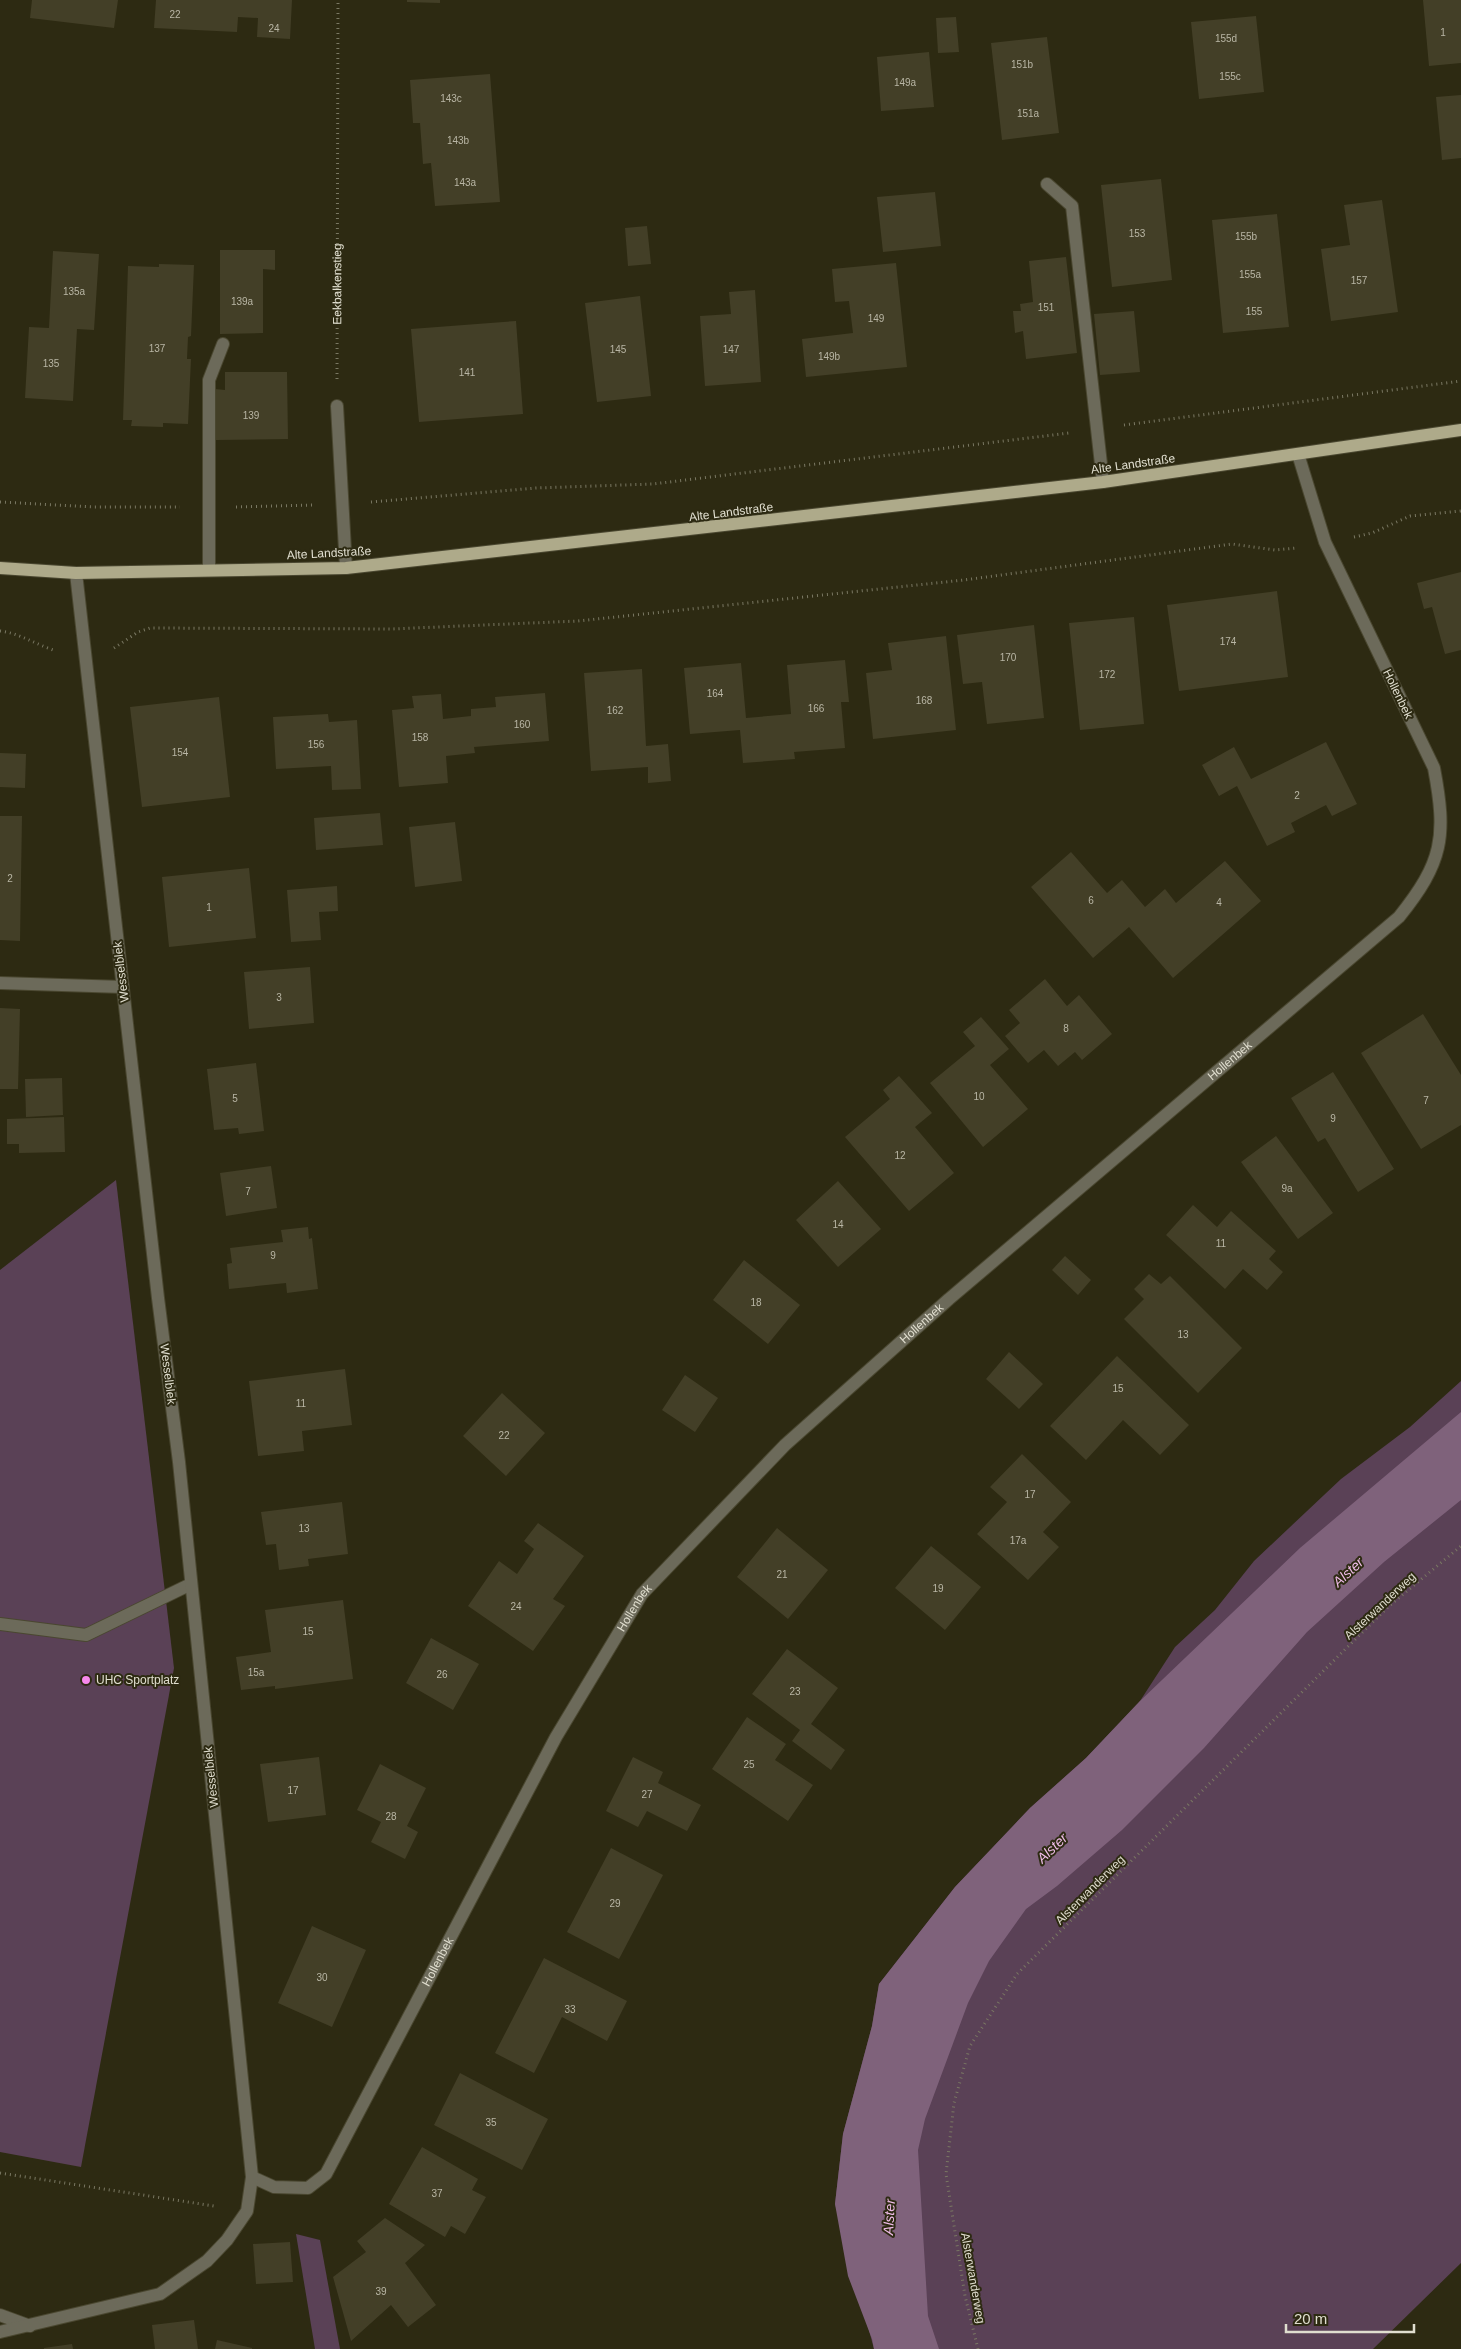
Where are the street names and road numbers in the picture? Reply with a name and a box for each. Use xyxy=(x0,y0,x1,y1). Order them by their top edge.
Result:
street label: Eekbalkenstieg xyxy=(330,243,344,325)
street label: Alte Landstraße xyxy=(1090,451,1176,477)
street label: Alte Landstraße xyxy=(688,500,774,524)
street label: Alte Landstraße xyxy=(286,544,372,562)
street label: Hollenbek xyxy=(1380,667,1416,722)
street label: Wesselblek xyxy=(110,940,132,1003)
street label: Hollenbek xyxy=(1205,1037,1255,1083)
street label: Hollenbek xyxy=(897,1300,947,1346)
street label: Wesselblek xyxy=(157,1343,179,1406)
street label: Alsterwanderweg xyxy=(1342,1569,1418,1643)
street label: Hollenbek xyxy=(614,1580,655,1634)
street label: Wesselblek xyxy=(201,1745,221,1808)
street label: Alsterwanderweg xyxy=(1053,1853,1127,1927)
street label: Hollenbek xyxy=(419,1934,457,1989)
street label: Alsterwanderweg xyxy=(958,2231,988,2325)

